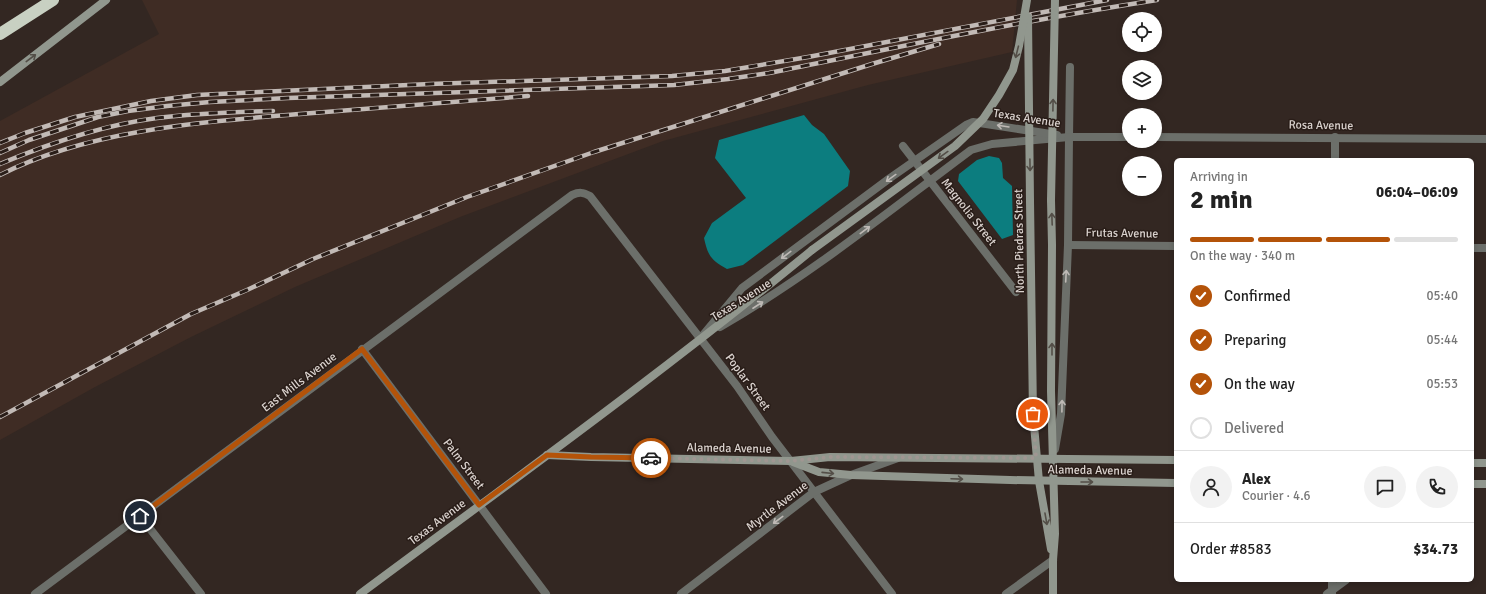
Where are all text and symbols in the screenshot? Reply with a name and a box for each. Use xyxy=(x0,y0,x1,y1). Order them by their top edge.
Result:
map controls xyxy=(1122,12,1162,196)
button: locate xyxy=(1122,12,1162,52)
one-way arrow xyxy=(1013,45,1021,58)
one-way arrow xyxy=(25,54,36,62)
button: layers xyxy=(1122,60,1162,100)
one-way arrow xyxy=(1049,99,1057,112)
street label: Texas Avenue xyxy=(992,106,1062,131)
button: + xyxy=(1122,108,1162,148)
street label: Rosa Avenue xyxy=(1288,117,1354,134)
one-way arrow xyxy=(997,122,1010,130)
one-way arrow xyxy=(938,151,949,159)
button: − xyxy=(1122,156,1162,196)
one-way arrow xyxy=(1026,158,1034,171)
text: Arriving in xyxy=(1190,169,1248,185)
one-way arrow xyxy=(885,174,896,182)
street label: Magnolia Street xyxy=(938,176,1000,249)
text: 06:04–06:09 xyxy=(1376,183,1458,201)
text: 2 min xyxy=(1190,184,1253,216)
street label: North Piedras Street xyxy=(1011,189,1028,293)
one-way arrow xyxy=(1048,213,1055,226)
street label: Frutas Avenue xyxy=(1086,225,1158,242)
one-way arrow xyxy=(859,226,870,234)
text: On the way · 340 m xyxy=(1190,248,1295,264)
one-way arrow xyxy=(781,251,792,259)
one-way arrow xyxy=(1062,270,1070,283)
street label: Texas Avenue xyxy=(709,276,774,325)
icon: check xyxy=(1190,285,1212,307)
text: Confirmed xyxy=(1224,287,1291,305)
text: 05:40 xyxy=(1426,288,1458,304)
one-way arrow xyxy=(752,301,763,309)
icon: check xyxy=(1190,329,1212,351)
text: Preparing xyxy=(1224,331,1287,349)
text: 05:44 xyxy=(1426,332,1458,348)
one-way arrow xyxy=(1048,343,1056,356)
street label: East Mills Avenue xyxy=(259,349,340,416)
street label: Poplar Street xyxy=(722,351,773,414)
icon: check xyxy=(1190,373,1212,395)
text: On the way xyxy=(1224,375,1295,393)
text: 05:53 xyxy=(1426,376,1458,392)
pin xyxy=(1016,397,1050,431)
one-way arrow xyxy=(1058,400,1065,413)
icon: bag xyxy=(1022,403,1044,425)
text: Delivered xyxy=(1224,419,1284,437)
street label: Palm Street xyxy=(440,436,488,493)
courier xyxy=(631,438,671,478)
street label: Alameda Avenue xyxy=(686,440,772,457)
icon: car xyxy=(640,447,662,469)
street label: Alameda Avenue xyxy=(1047,462,1133,479)
button: person xyxy=(1190,466,1232,508)
button: chat xyxy=(1364,466,1406,508)
button: phone xyxy=(1416,466,1458,508)
one-way arrow xyxy=(821,469,834,476)
text: Alex xyxy=(1242,470,1271,488)
one-way arrow xyxy=(950,475,963,482)
street label: Myrtle Avenue xyxy=(743,478,811,535)
one-way arrow xyxy=(1080,478,1093,486)
text: Courier · 4.6 xyxy=(1242,488,1311,504)
street label: Texas Avenue xyxy=(406,496,469,549)
pin xyxy=(123,499,157,533)
icon: home xyxy=(129,505,151,527)
one-way arrow xyxy=(1042,512,1050,525)
one-way arrow xyxy=(773,516,784,524)
text: Order #8583 xyxy=(1190,540,1272,558)
text: $34.73 xyxy=(1413,540,1458,558)

